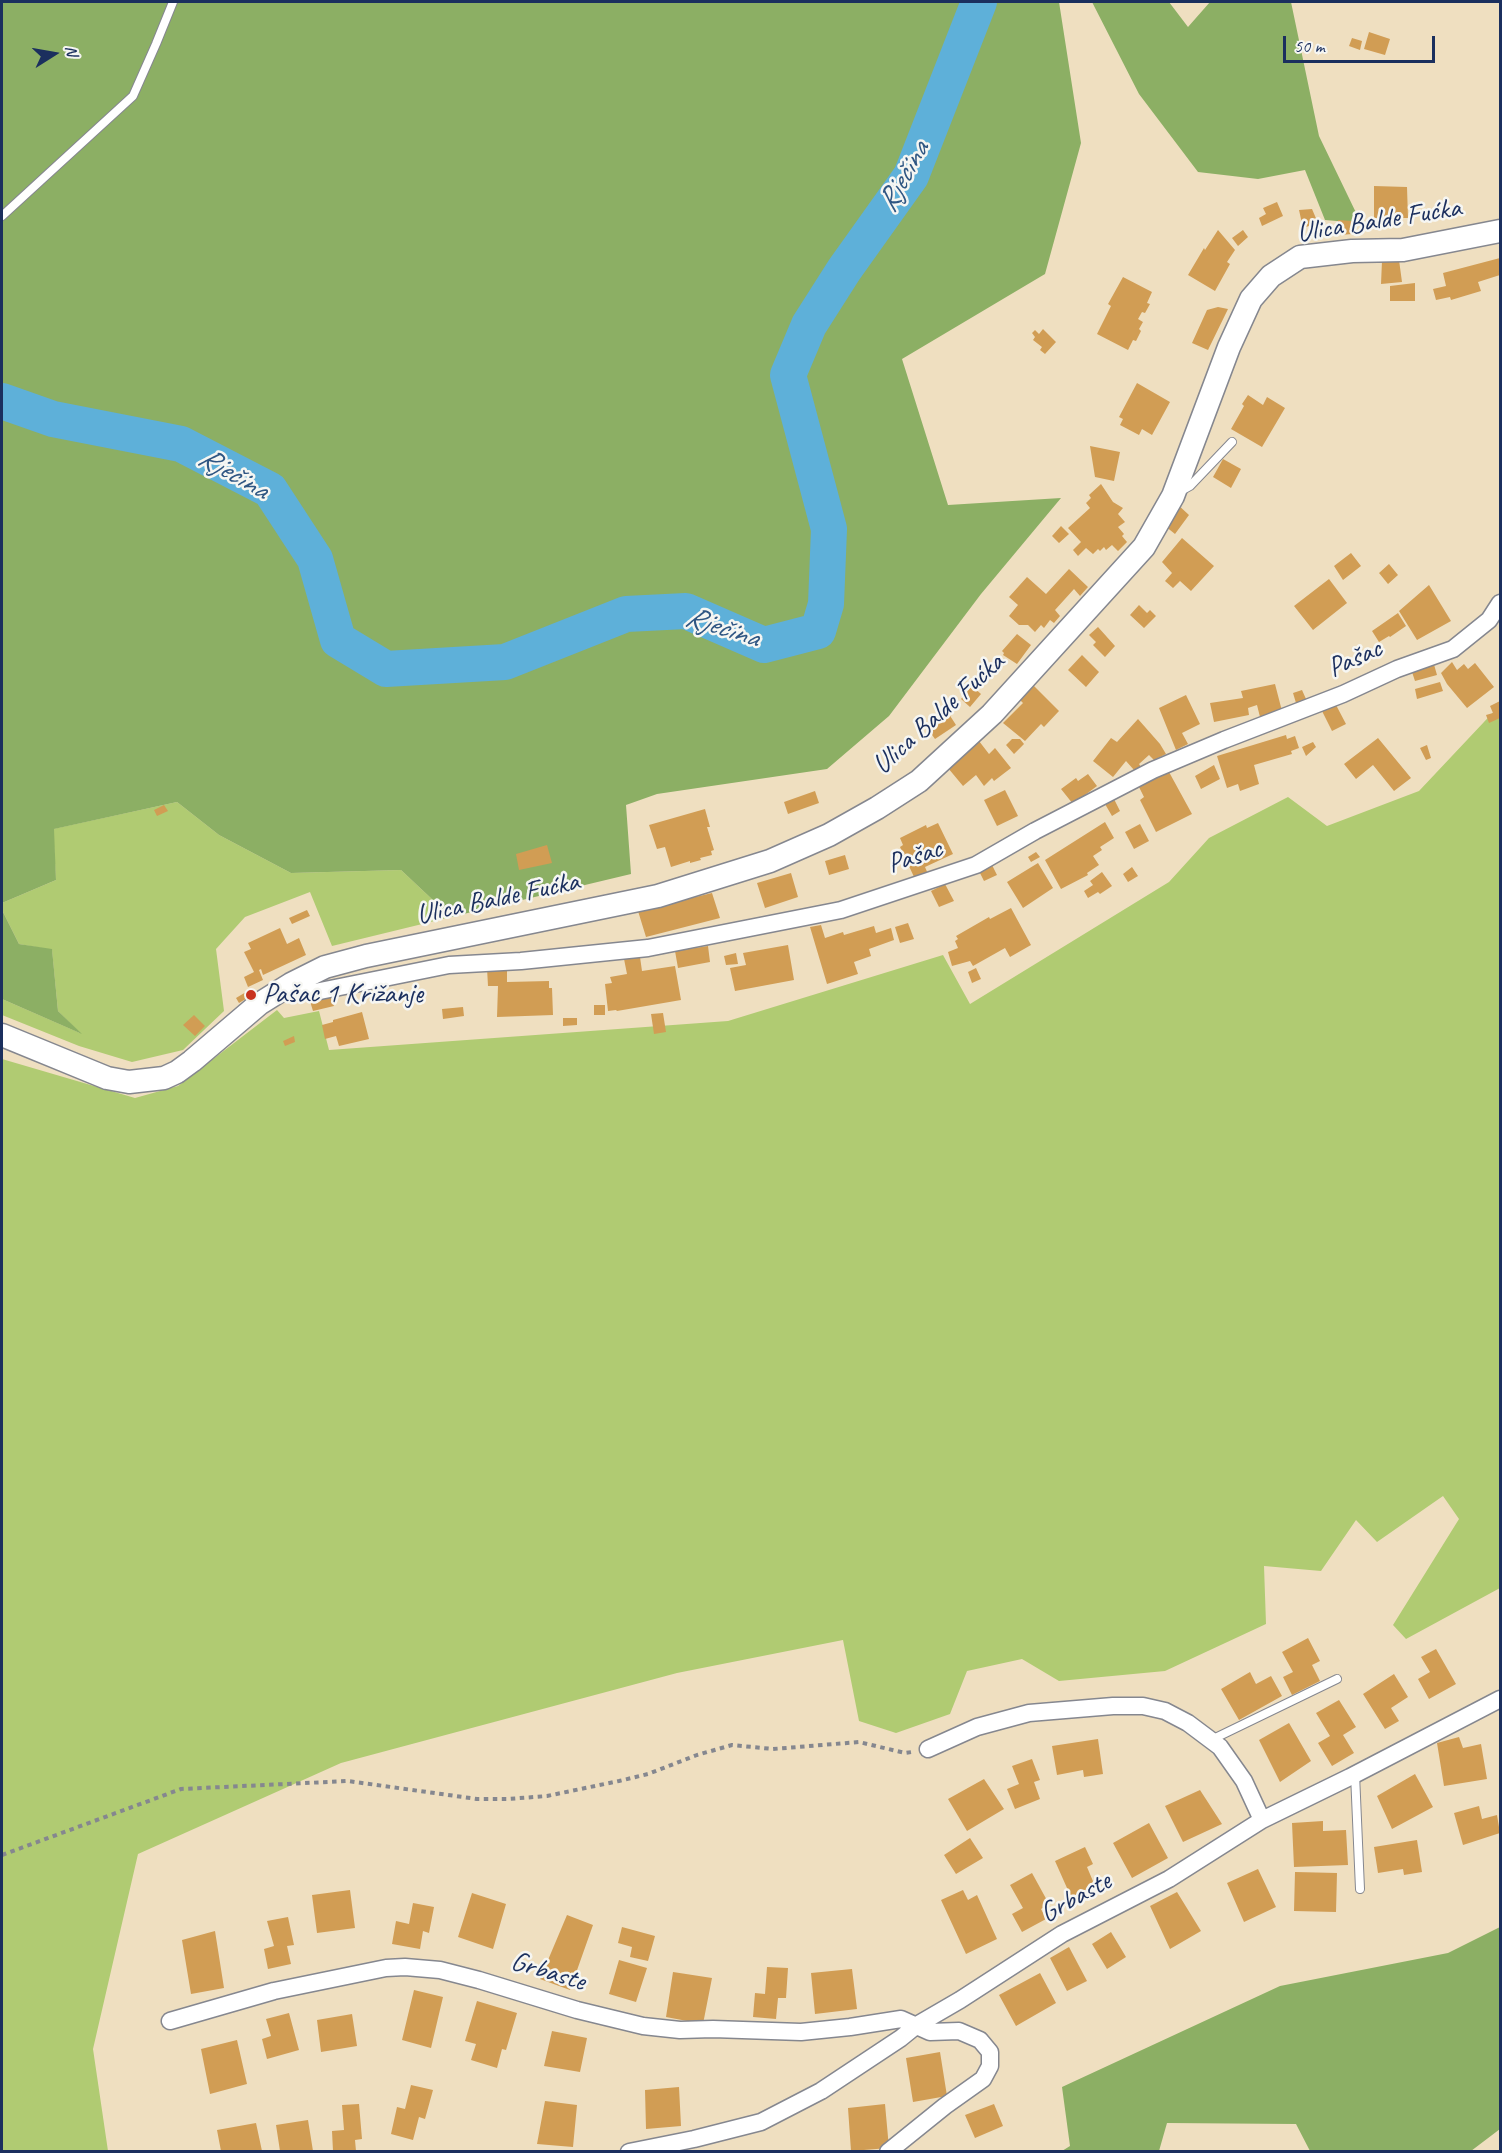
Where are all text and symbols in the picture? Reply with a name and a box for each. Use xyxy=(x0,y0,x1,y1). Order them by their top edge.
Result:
north arrow xyxy=(24,24,84,84)
scale bar xyxy=(1286,24,1438,62)
text: 50 m xyxy=(1294,35,1325,57)
text: N xyxy=(61,44,82,57)
water label: Rječina xyxy=(870,136,938,218)
street label: Ulica Balde Fućka xyxy=(1295,191,1463,251)
water label: Rječina xyxy=(192,440,274,508)
water label: Rječina xyxy=(681,599,763,657)
street label: Pašac xyxy=(1323,632,1387,686)
street label: Ulica Balde Fućka xyxy=(866,646,1012,782)
street label: Pašac xyxy=(883,832,947,882)
street label: Ulica Balde Fućka xyxy=(413,865,583,933)
place label: Pašac 1 Križanje xyxy=(263,978,423,1012)
marker: Pašac 1 Križanje xyxy=(244,988,258,1002)
street label: Grbaste xyxy=(1035,1865,1117,1931)
street label: Grbaste xyxy=(507,1945,589,1999)

